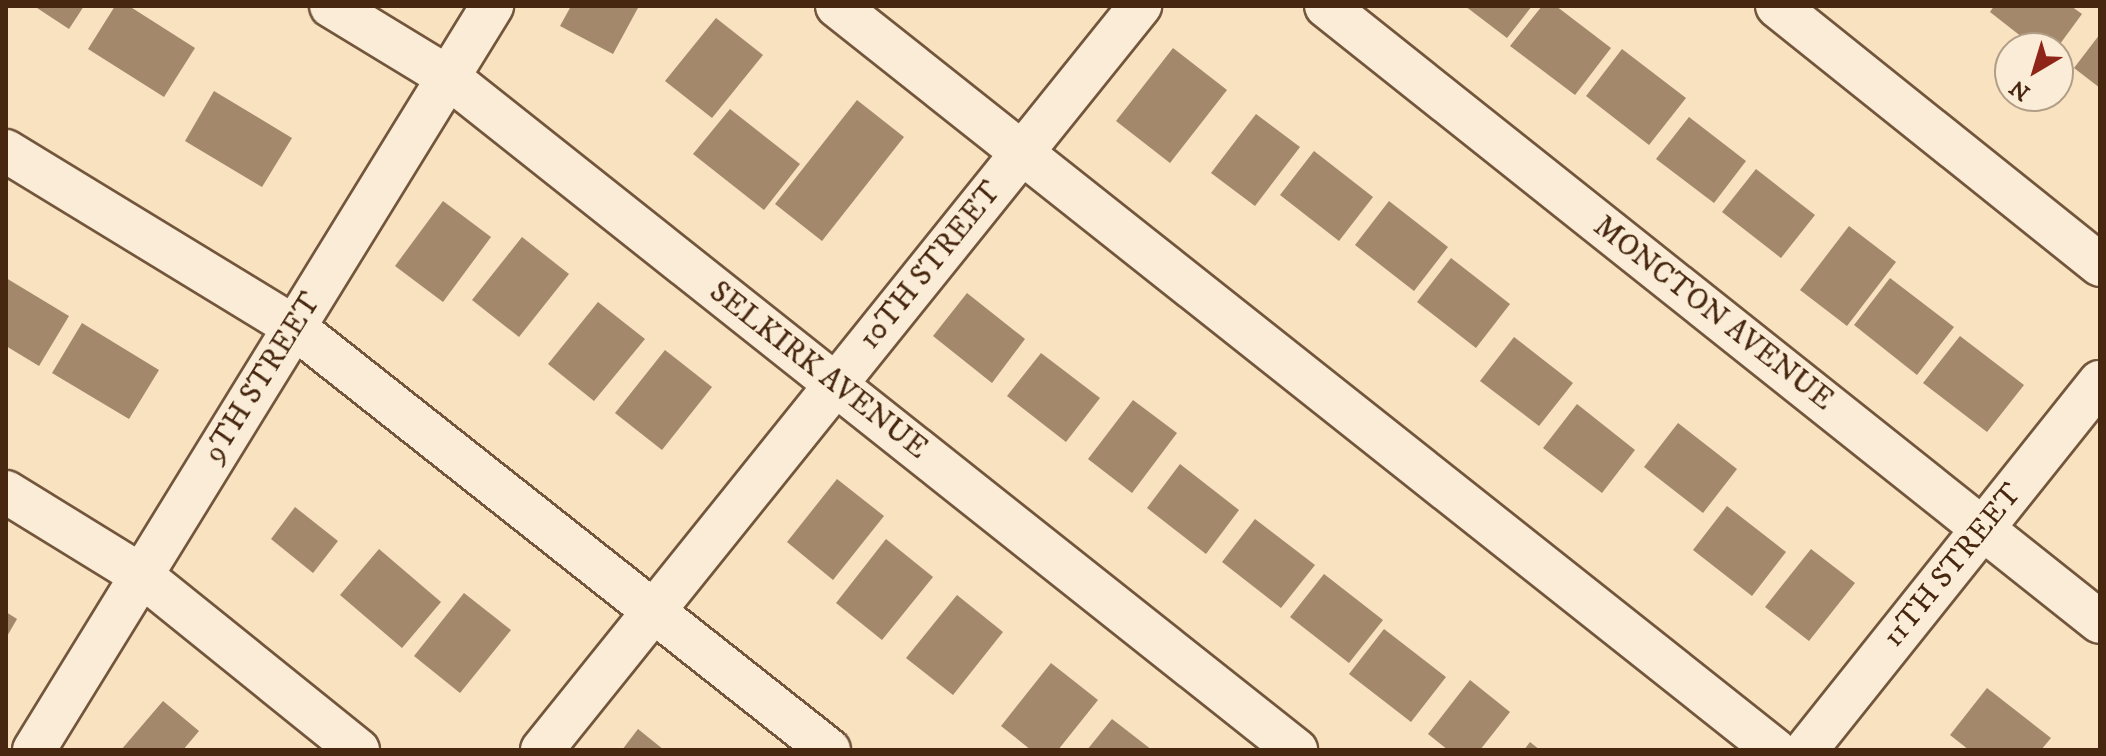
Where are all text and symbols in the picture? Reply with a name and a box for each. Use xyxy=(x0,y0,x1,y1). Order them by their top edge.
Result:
north arrow xyxy=(1994,32,2074,112)
text: N xyxy=(2005,74,2036,106)
street label: 10TH STREET xyxy=(852,175,1010,357)
street label: MONCTON AVENUE xyxy=(1586,209,1840,419)
street label: SELKIRK AVENUE xyxy=(702,275,934,467)
street label: 9TH STREET xyxy=(197,287,329,469)
street label: 11TH STREET xyxy=(1876,477,2030,655)

